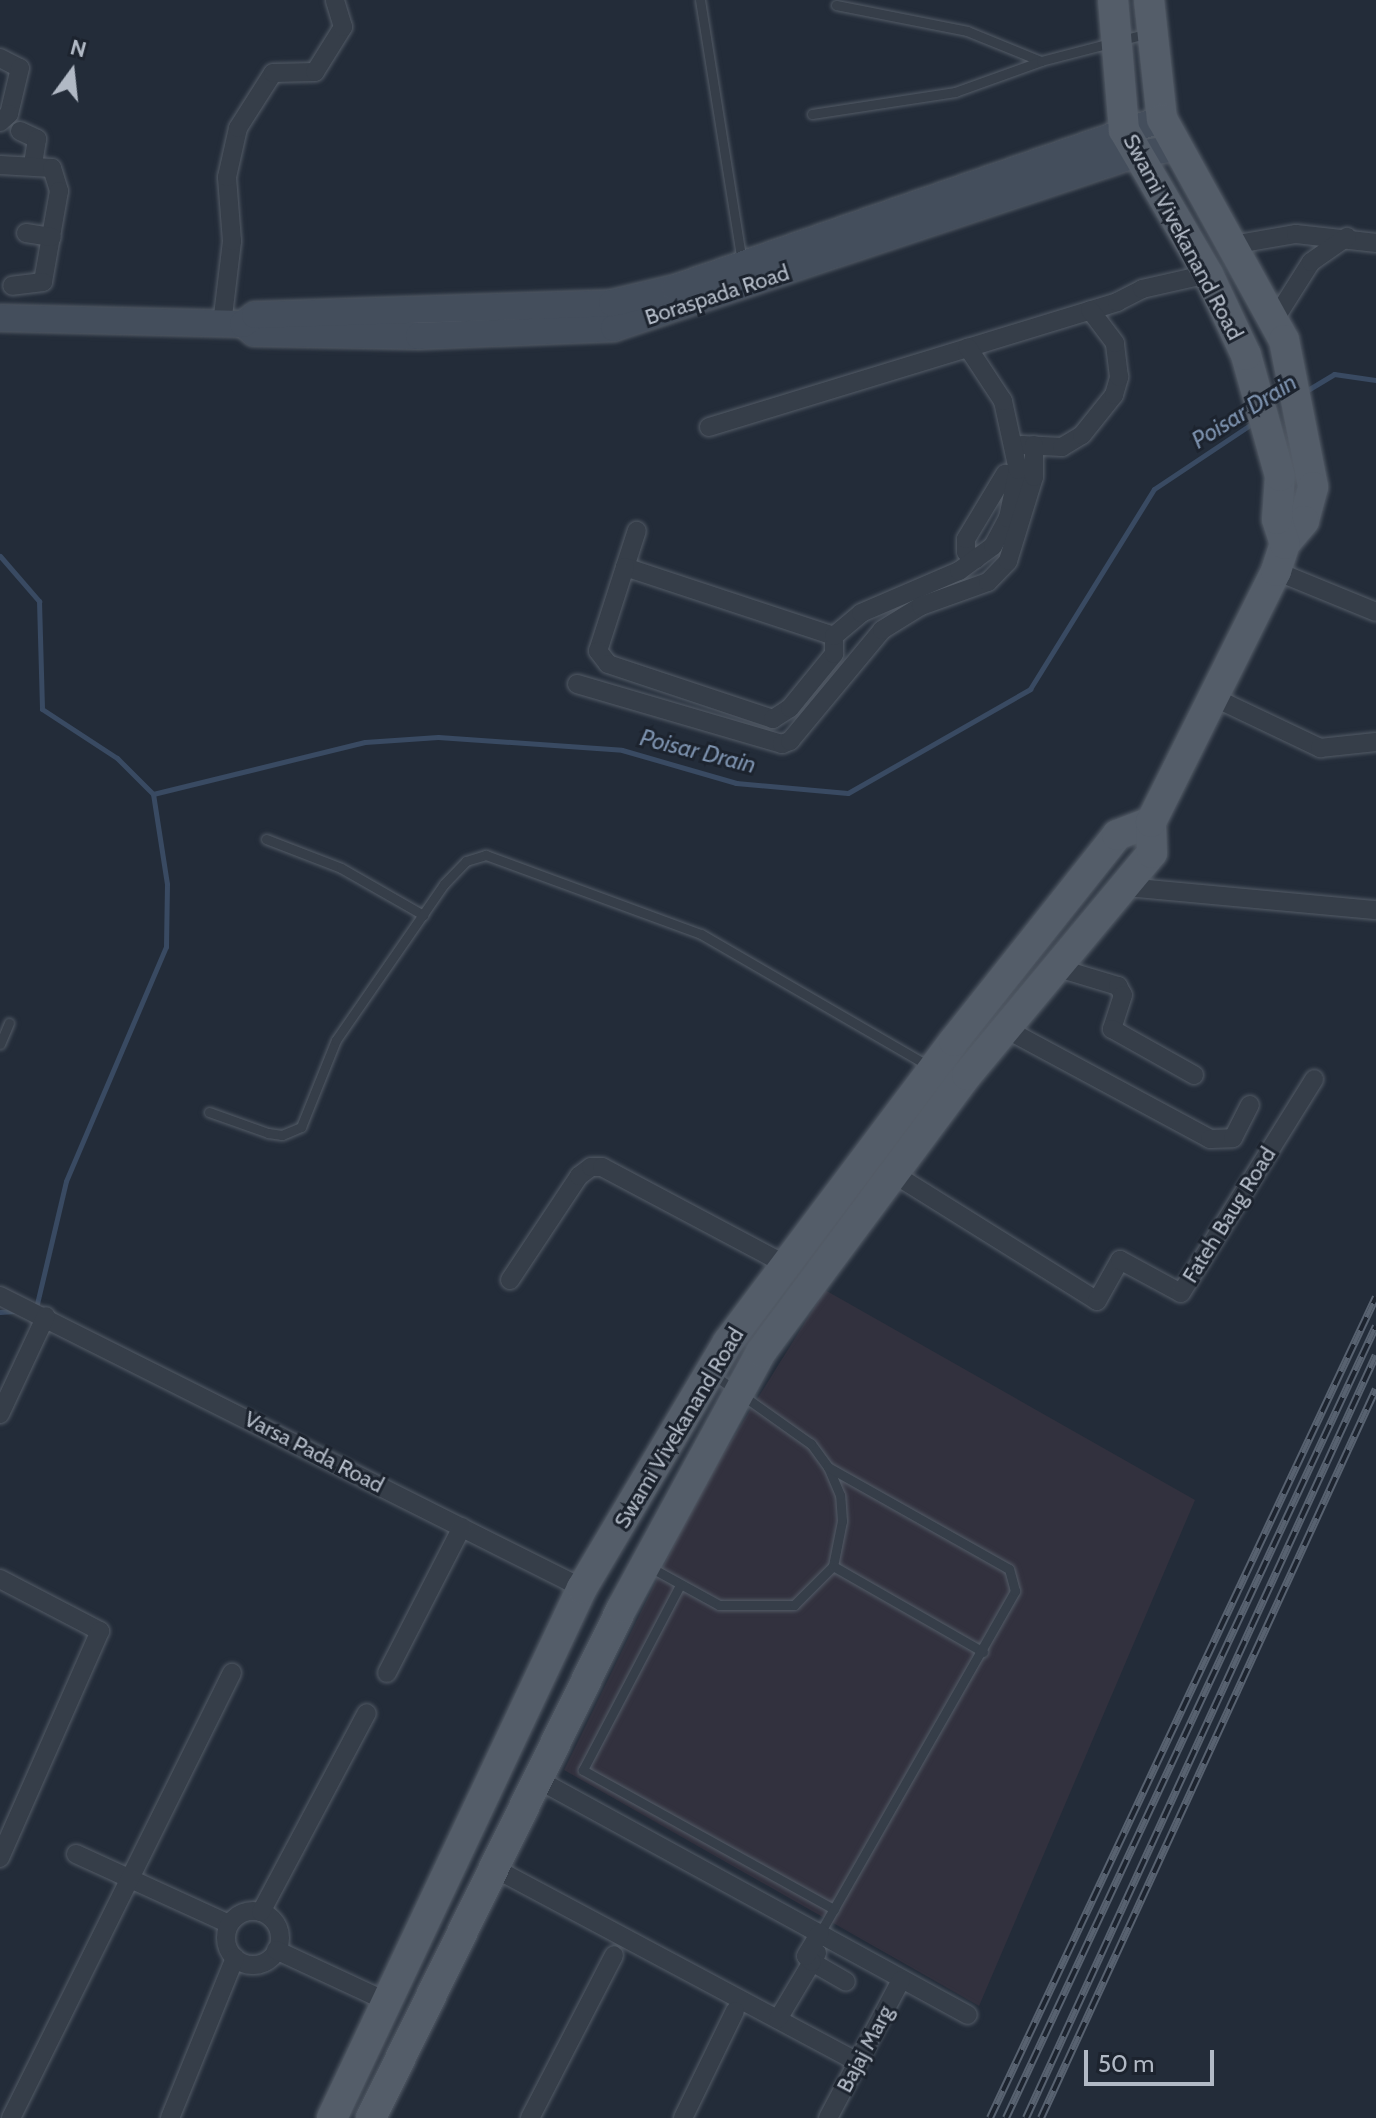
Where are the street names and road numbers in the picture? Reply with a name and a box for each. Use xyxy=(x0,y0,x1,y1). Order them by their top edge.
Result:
street label: Swami Vivekanand Road xyxy=(1118,130,1248,344)
street label: Boraspada Road xyxy=(642,259,792,331)
street label: Fateh Baug Road xyxy=(1177,1142,1281,1288)
street label: Swami Vivekanand Road xyxy=(609,1323,749,1533)
street label: Varsa Pada Road xyxy=(240,1406,388,1498)
street label: Bajaj Marg xyxy=(831,2001,899,2097)

